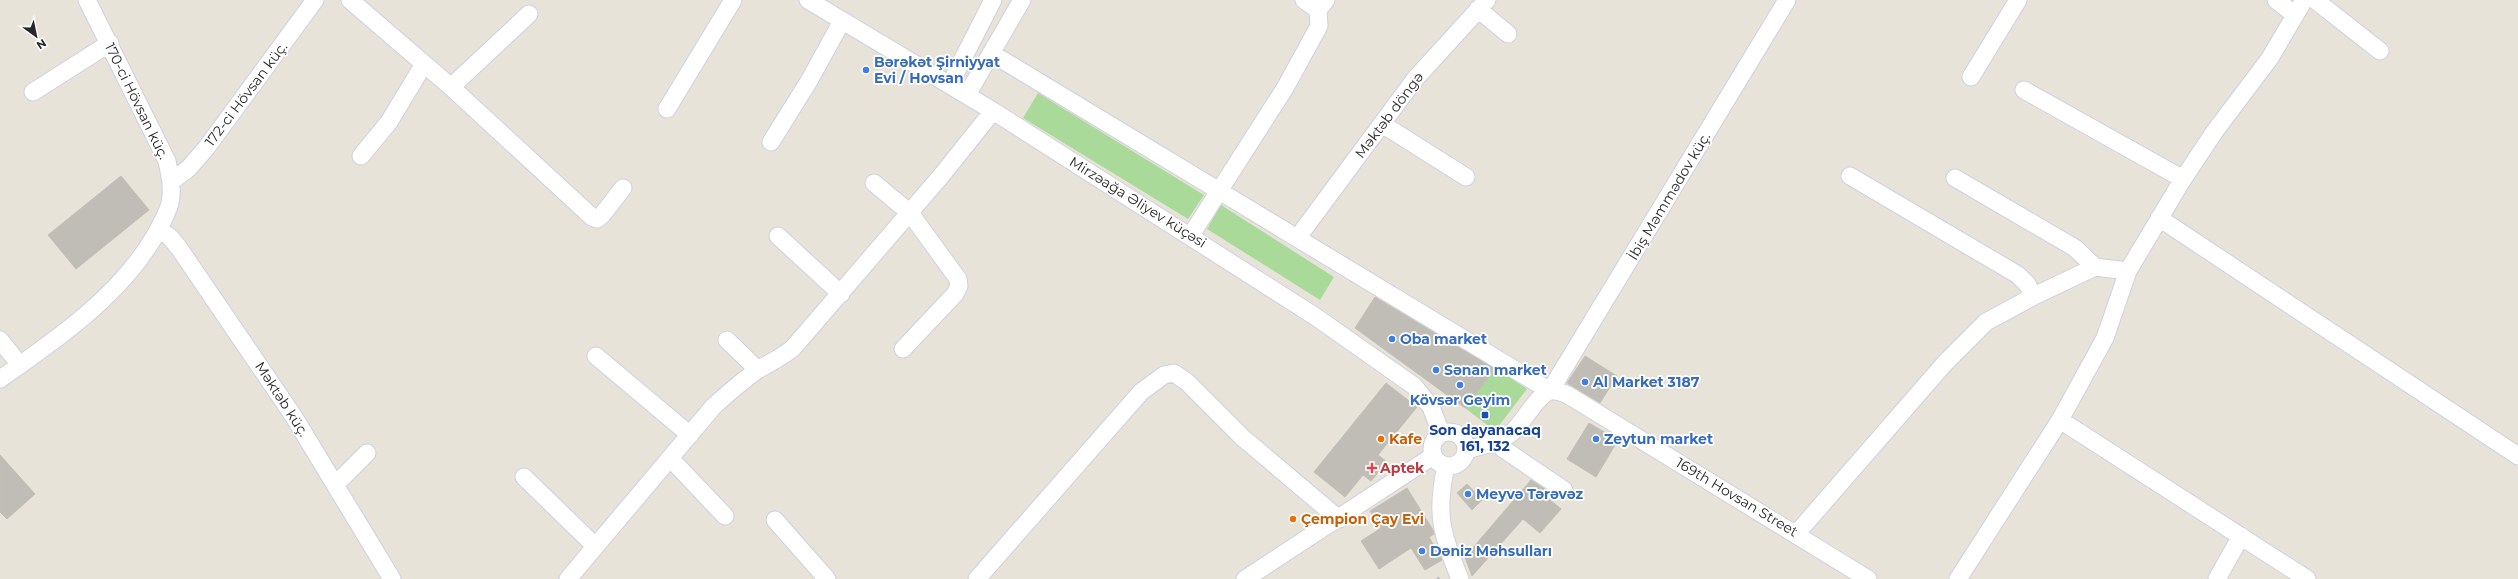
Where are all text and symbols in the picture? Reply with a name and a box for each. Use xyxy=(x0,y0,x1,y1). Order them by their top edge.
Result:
north arrow xyxy=(16,16,56,56)
text: N xyxy=(34,36,49,53)
street label: 172-ci Hövsan küç. xyxy=(201,38,291,150)
street label: 170-ci Hövsan küç. xyxy=(101,40,173,162)
place label: Bərəkət Şirniyyat Evi / Hovsan xyxy=(874,53,1000,87)
marker: Bərəkət Şirniyyat Evi / Hovsan xyxy=(861,65,871,75)
street label: Məktəb döngə xyxy=(1351,68,1427,162)
street label: İbiş Məmmədov küç. xyxy=(1624,129,1714,263)
street label: Mirzəağa Əliyev küçəsi xyxy=(1066,152,1210,252)
place label: Oba market xyxy=(1400,330,1487,348)
marker: Oba market xyxy=(1387,334,1397,344)
street label: Məktəb küç. xyxy=(251,358,313,440)
place label: Sənan market xyxy=(1444,361,1547,379)
marker: Sənan market xyxy=(1431,365,1441,375)
place label: Al Market 3187 xyxy=(1592,373,1700,391)
marker: Al Market 3187 xyxy=(1580,377,1590,387)
marker: Kövsər Geyim xyxy=(1455,380,1465,390)
place label: Kövsər Geyim xyxy=(1410,391,1510,409)
marker: Son dayanacaq 161, 132 xyxy=(1480,410,1490,420)
place label: Son dayanacaq 161, 132 xyxy=(1429,421,1541,455)
place label: Kafe xyxy=(1389,430,1422,448)
place label: Zeytun market xyxy=(1604,430,1713,448)
marker: Kafe xyxy=(1376,434,1386,444)
marker: Zeytun market xyxy=(1591,434,1601,444)
street label: 169th Hovsan Street xyxy=(1673,453,1802,541)
place label: Aptek xyxy=(1379,459,1425,477)
marker: Aptek xyxy=(1367,463,1377,473)
place label: Meyvə Tərəvəz xyxy=(1476,485,1584,503)
marker: Meyvə Tərəvəz xyxy=(1463,489,1473,499)
place label: Çempion Çay Evi xyxy=(1301,510,1424,528)
marker: Çempion Çay Evi xyxy=(1288,514,1298,524)
place label: Dəniz Məhsulları xyxy=(1430,542,1552,560)
marker: Dəniz Məhsulları xyxy=(1417,546,1427,556)

